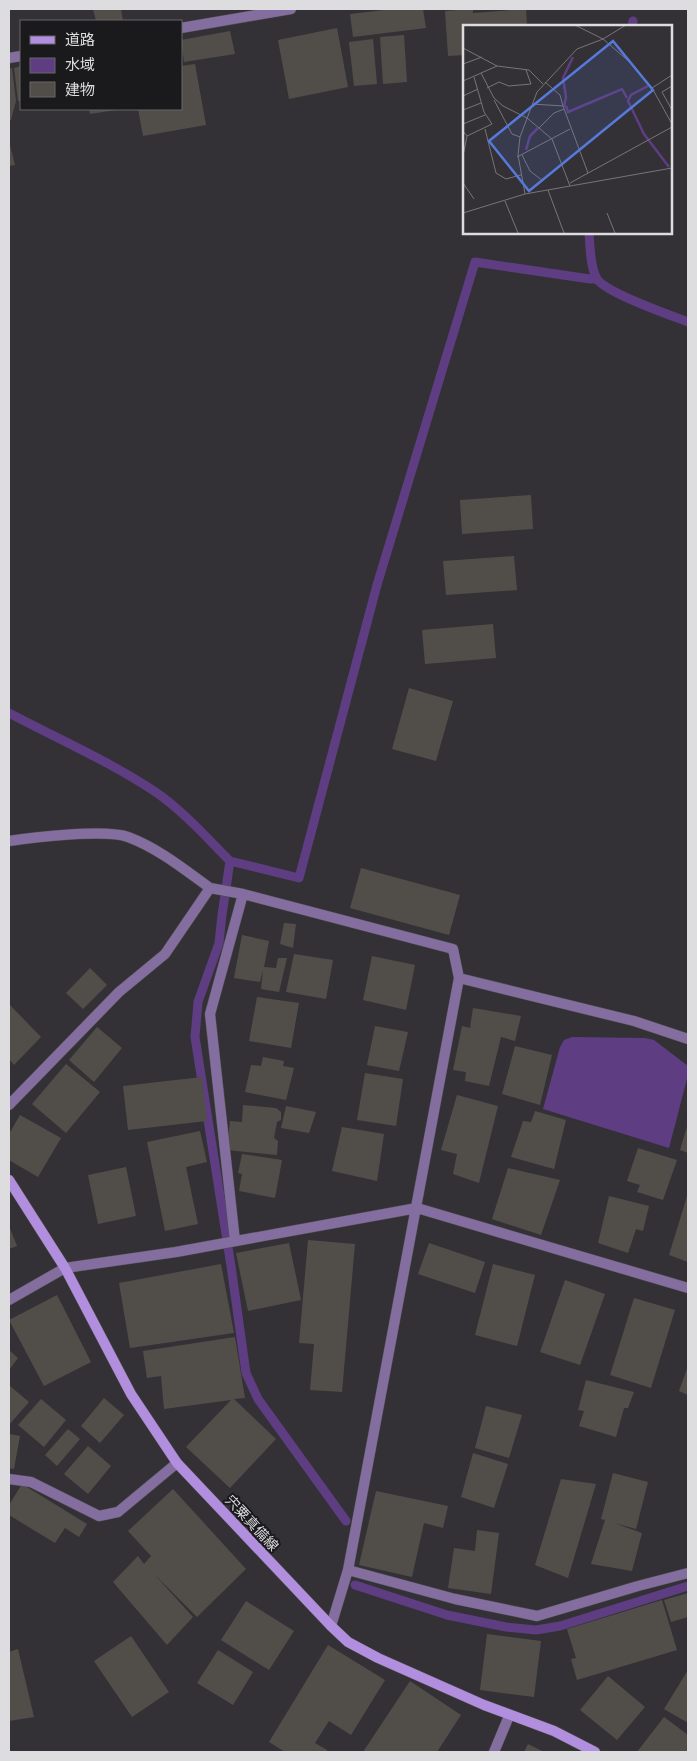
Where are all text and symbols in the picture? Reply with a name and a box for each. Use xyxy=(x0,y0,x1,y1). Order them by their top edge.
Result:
legend xyxy=(20,20,182,110)
inset map xyxy=(463,25,672,234)
text: 道路 xyxy=(65,31,95,48)
text: 水域 xyxy=(65,56,95,73)
text: 建物 xyxy=(65,81,95,98)
street label: 宍粟真備線 xyxy=(222,1492,282,1554)

